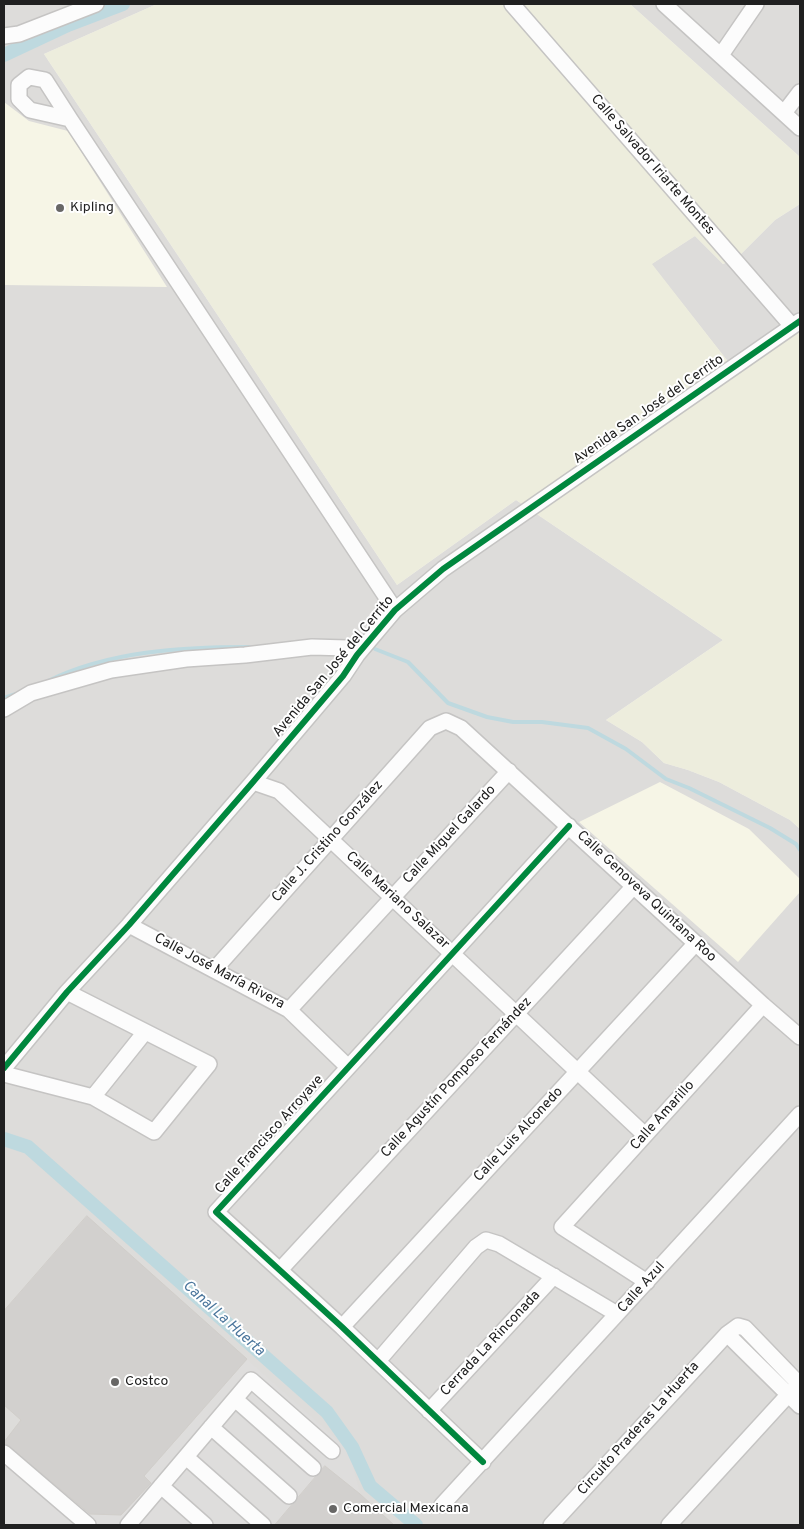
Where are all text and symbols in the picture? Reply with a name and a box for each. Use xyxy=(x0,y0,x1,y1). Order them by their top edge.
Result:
street label: Calle Salvador Iriarte Montes xyxy=(586,91,718,239)
place label: Kipling xyxy=(70,200,114,216)
marker: Kipling xyxy=(54,202,66,214)
street label: Avenida San José del Cerrito xyxy=(571,352,727,468)
street label: Avenida San José del Cerrito xyxy=(270,593,398,741)
street label: Calle J. Cristino González xyxy=(269,778,387,906)
street label: Calle Miguel Galardo xyxy=(400,782,500,888)
street label: Calle Genoveva Quintana Roo xyxy=(573,828,719,966)
street label: Calle Mariano Salazar xyxy=(342,849,452,953)
street label: Calle José María Rivera xyxy=(151,930,287,1014)
street label: Calle Agustín Pomposo Fernández xyxy=(378,994,536,1162)
street label: Calle Francisco Arroyave xyxy=(212,1072,328,1198)
street label: Calle Amarillo xyxy=(627,1078,699,1154)
street label: Calle Luis Alconedo xyxy=(471,1084,567,1186)
street label: Calle Azul xyxy=(615,1259,669,1317)
water label: Canal La Huerta xyxy=(178,1277,268,1361)
street label: Cerrada La Rinconada xyxy=(438,1288,544,1400)
street label: Circuito Praderas La Huerta xyxy=(575,1359,703,1499)
place label: Costco xyxy=(125,1374,168,1390)
marker: Costco xyxy=(109,1376,121,1388)
place label: Comercial Mexicana xyxy=(343,1501,468,1517)
marker: Comercial Mexicana xyxy=(327,1503,339,1515)

